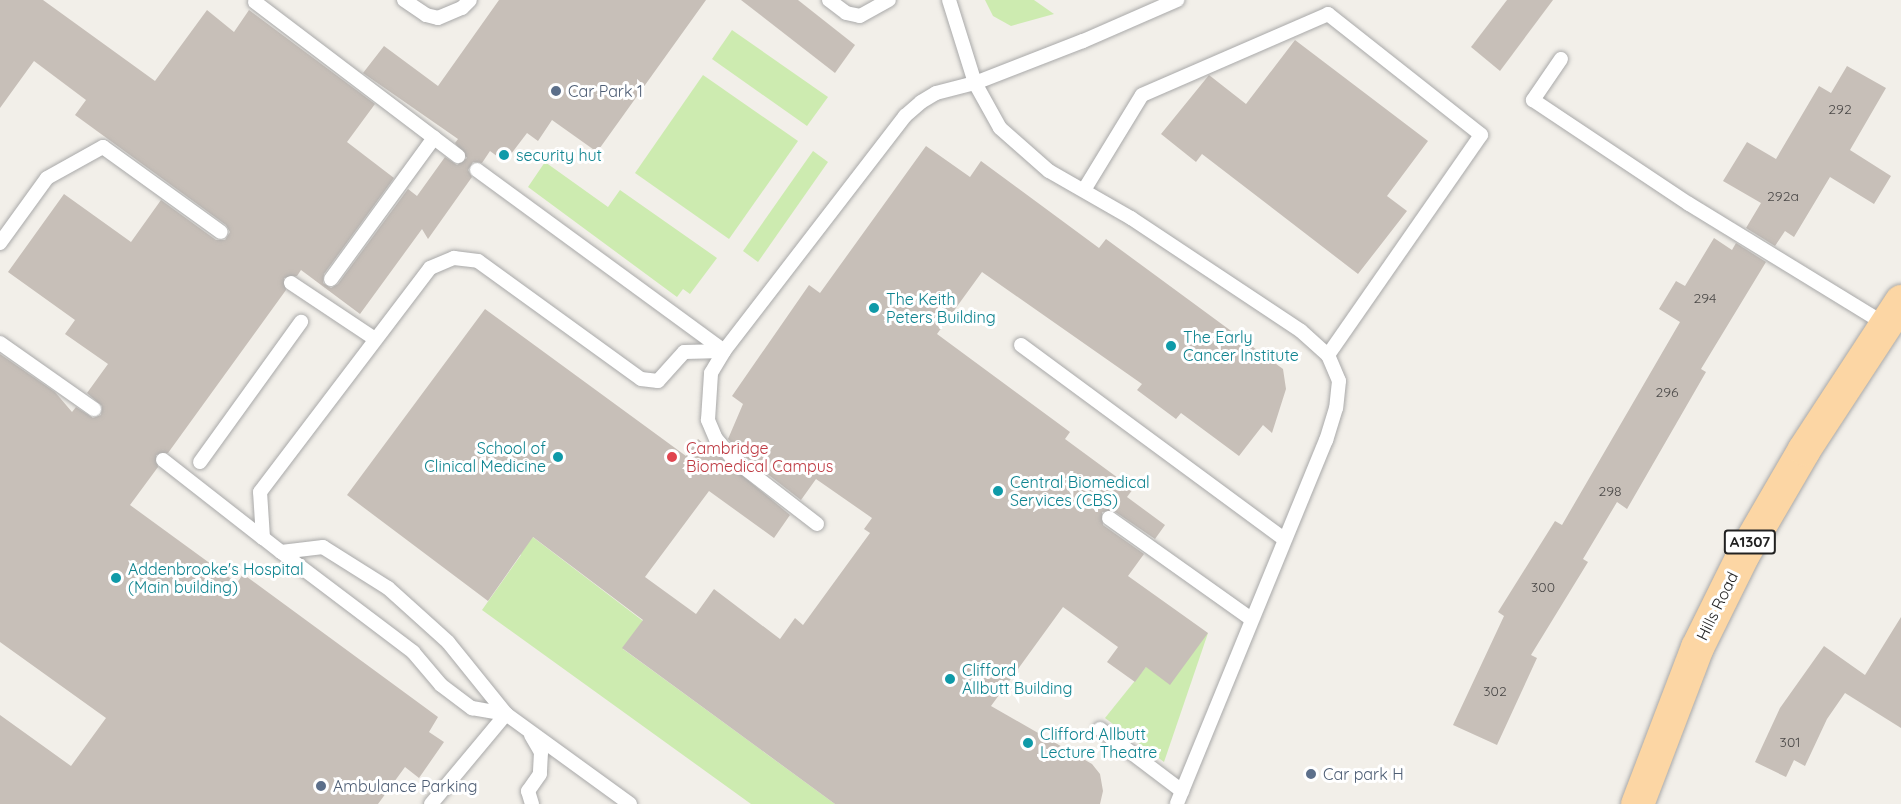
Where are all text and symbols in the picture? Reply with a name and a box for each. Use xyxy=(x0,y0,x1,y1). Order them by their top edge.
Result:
place label: Car Park 1 xyxy=(568,81,643,101)
marker: Car Park 1 xyxy=(549,84,563,98)
house number: 292 xyxy=(1828,101,1852,117)
place label: security hut xyxy=(516,145,602,165)
marker: security hut xyxy=(497,148,511,162)
house number: 292a xyxy=(1767,188,1799,204)
place label: The Keith Peters Building xyxy=(886,289,996,327)
house number: 294 xyxy=(1694,290,1716,306)
marker: The Keith Peters Building xyxy=(867,301,881,315)
place label: The Early Cancer Institute xyxy=(1183,327,1299,365)
marker: The Early Cancer Institute xyxy=(1164,339,1178,353)
house number: 296 xyxy=(1655,384,1679,400)
place label: School of Clinical Medicine xyxy=(424,438,546,476)
place label: Cambridge Biomedical Campus xyxy=(686,438,833,476)
marker: Cambridge Biomedical Campus xyxy=(663,448,681,466)
marker: School of Clinical Medicine xyxy=(551,450,565,464)
place label: Central Biomedical Services (CBS) xyxy=(1010,472,1150,510)
house number: 298 xyxy=(1598,483,1622,499)
marker: Central Biomedical Services (CBS) xyxy=(991,484,1005,498)
road number: A1307 xyxy=(1723,530,1777,554)
place label: Addenbrooke's Hospital (Main building) xyxy=(128,559,304,597)
street label: Hills Road xyxy=(1692,569,1742,643)
marker: Addenbrooke's Hospital (Main building) xyxy=(109,571,123,585)
house number: 300 xyxy=(1531,579,1555,595)
place label: Clifford Allbutt Building xyxy=(962,660,1073,698)
marker: Clifford Allbutt Building xyxy=(943,672,957,686)
house number: 302 xyxy=(1483,683,1507,699)
place label: Clifford Allbutt Lecture Theatre xyxy=(1040,724,1157,762)
house number: 301 xyxy=(1780,734,1800,750)
marker: Clifford Allbutt Lecture Theatre xyxy=(1021,736,1035,750)
place label: Car park H xyxy=(1323,764,1404,784)
marker: Car park H xyxy=(1304,767,1318,781)
place label: Ambulance Parking xyxy=(333,776,478,796)
marker: Ambulance Parking xyxy=(314,779,328,793)

